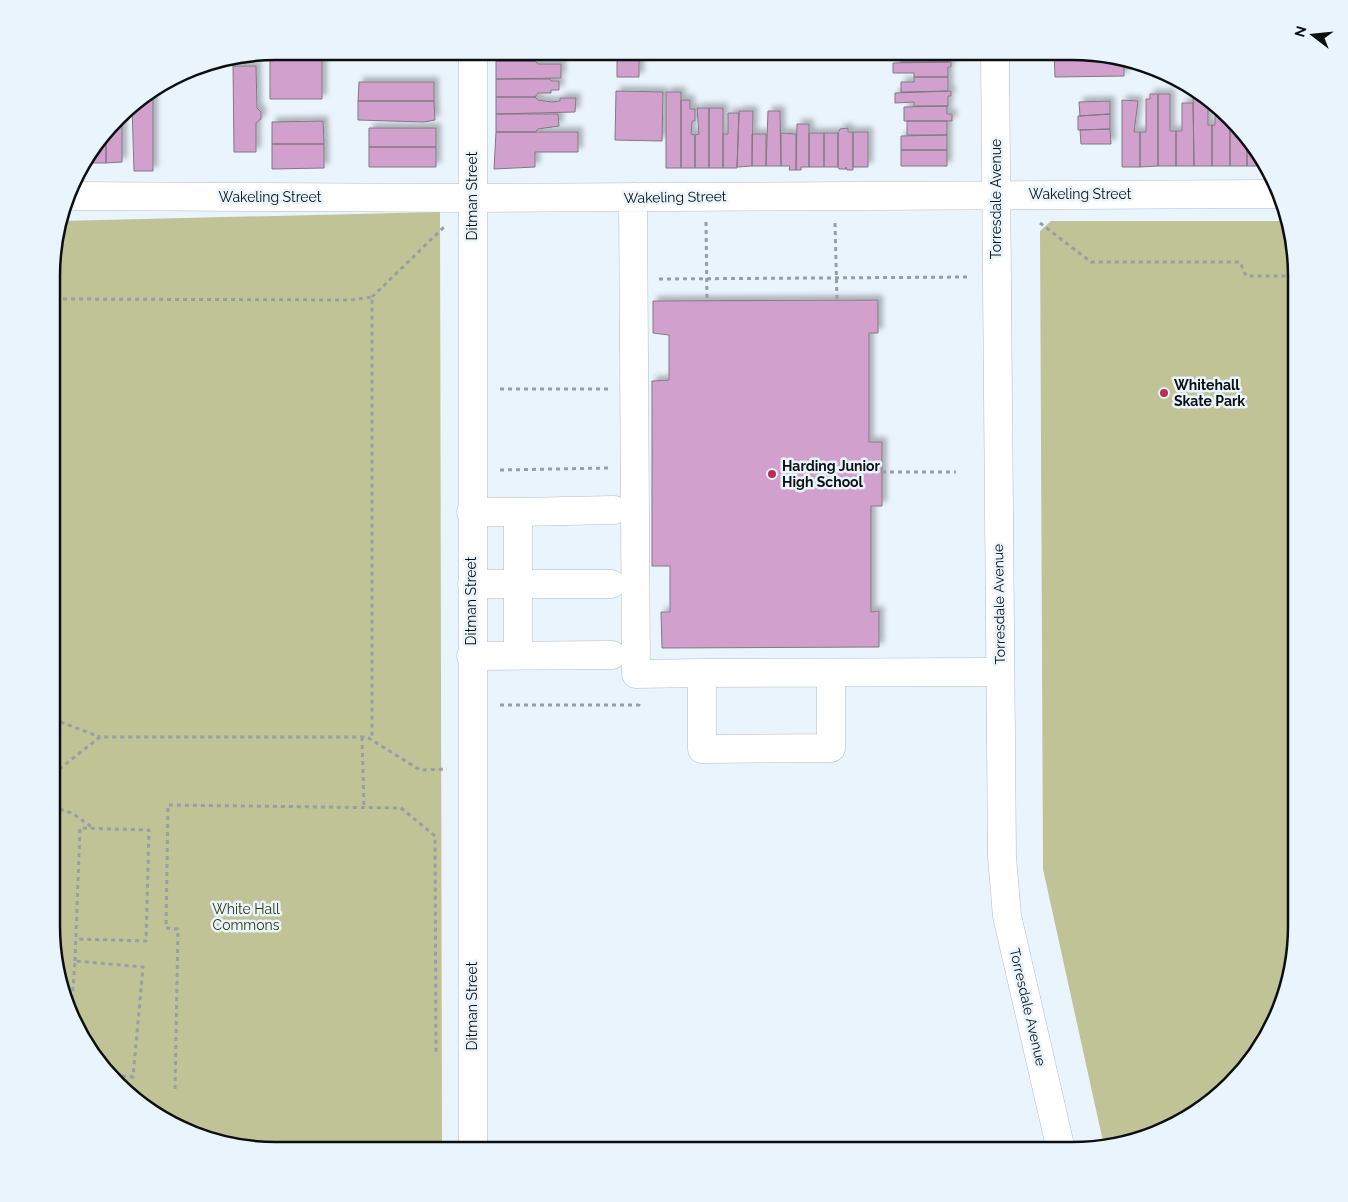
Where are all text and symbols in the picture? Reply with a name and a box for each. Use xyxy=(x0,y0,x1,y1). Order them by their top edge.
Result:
north arrow xyxy=(1288,10,1338,60)
text: N xyxy=(1291,24,1310,39)
street label: Torresdale Avenue xyxy=(988,139,1004,259)
street label: Ditman Street xyxy=(464,151,480,240)
street label: Wakeling Street xyxy=(1029,186,1132,202)
street label: Wakeling Street xyxy=(623,188,727,206)
street label: Wakeling Street xyxy=(219,189,322,205)
place label: Whitehall Skate Park xyxy=(1174,377,1245,409)
marker: Whitehall Skate Park xyxy=(1158,387,1170,399)
place label: Harding Junior High School xyxy=(782,458,881,490)
marker: Harding Junior High School xyxy=(766,468,778,480)
street label: Torresdale Avenue xyxy=(990,544,1008,664)
street label: Ditman Street xyxy=(463,556,479,645)
park label: White Hall Commons xyxy=(212,901,280,933)
street label: Torresdale Avenue xyxy=(1007,946,1049,1068)
street label: Ditman Street xyxy=(464,961,480,1050)

